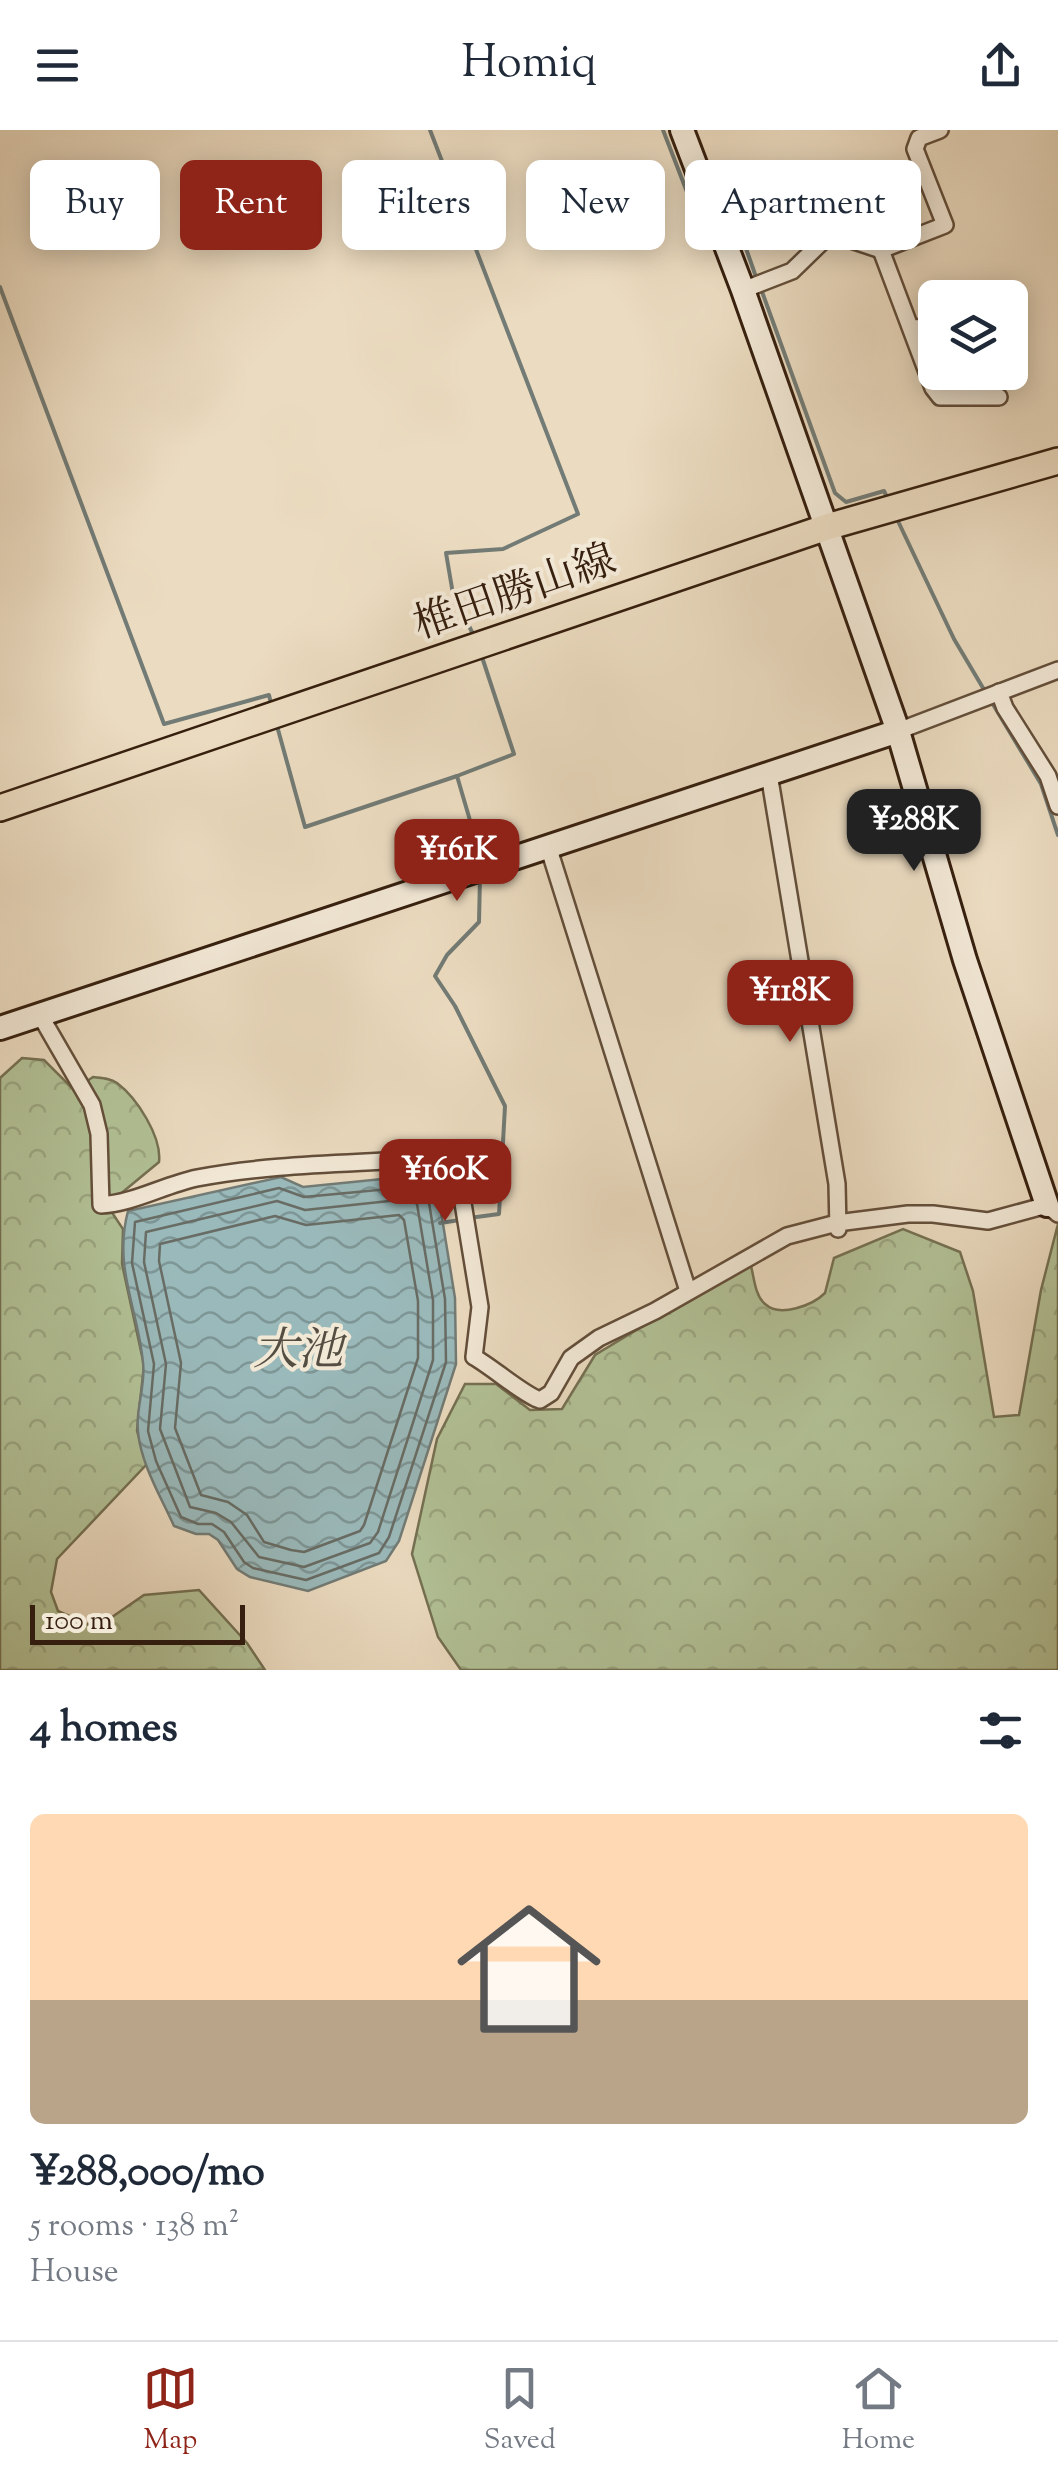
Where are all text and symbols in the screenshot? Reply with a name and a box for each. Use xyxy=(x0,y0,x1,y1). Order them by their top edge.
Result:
text: Homiq xyxy=(461,33,597,98)
icon: menu xyxy=(30,38,85,93)
icon: share xyxy=(973,38,1028,93)
chip: Buy xyxy=(30,160,160,250)
chip: Rent xyxy=(180,160,322,250)
chip: Filters xyxy=(342,160,506,250)
chip: New xyxy=(526,160,665,250)
chip: Apartment xyxy=(685,160,921,250)
map controls xyxy=(918,280,1028,390)
button: layers xyxy=(918,280,1028,390)
street label: 椎田勝山線 xyxy=(407,532,625,657)
pin: ¥288K xyxy=(844,789,984,874)
text: ¥288K xyxy=(869,798,959,844)
pin: ¥161K xyxy=(387,819,527,904)
text: ¥161K xyxy=(416,828,498,874)
pin: ¥118K xyxy=(720,960,860,1045)
text: ¥118K xyxy=(749,969,831,1015)
pin: ¥160K xyxy=(375,1139,515,1224)
text: ¥160K xyxy=(401,1148,489,1194)
water label: 大池 xyxy=(253,1321,348,1386)
scale bar xyxy=(30,1600,245,1644)
text: 100 m xyxy=(45,1602,113,1642)
text: 4 homes xyxy=(30,1700,178,1760)
icon: filters xyxy=(973,1703,1028,1758)
icon: home xyxy=(439,1879,619,2059)
text: ¥288,000/mo xyxy=(30,2144,265,2204)
text: 5 rooms · 138 m² xyxy=(30,2204,239,2250)
text: House xyxy=(30,2250,119,2296)
tab: Map xyxy=(143,2361,198,2461)
tab: Saved xyxy=(484,2361,556,2461)
tab: Home xyxy=(842,2361,915,2461)

